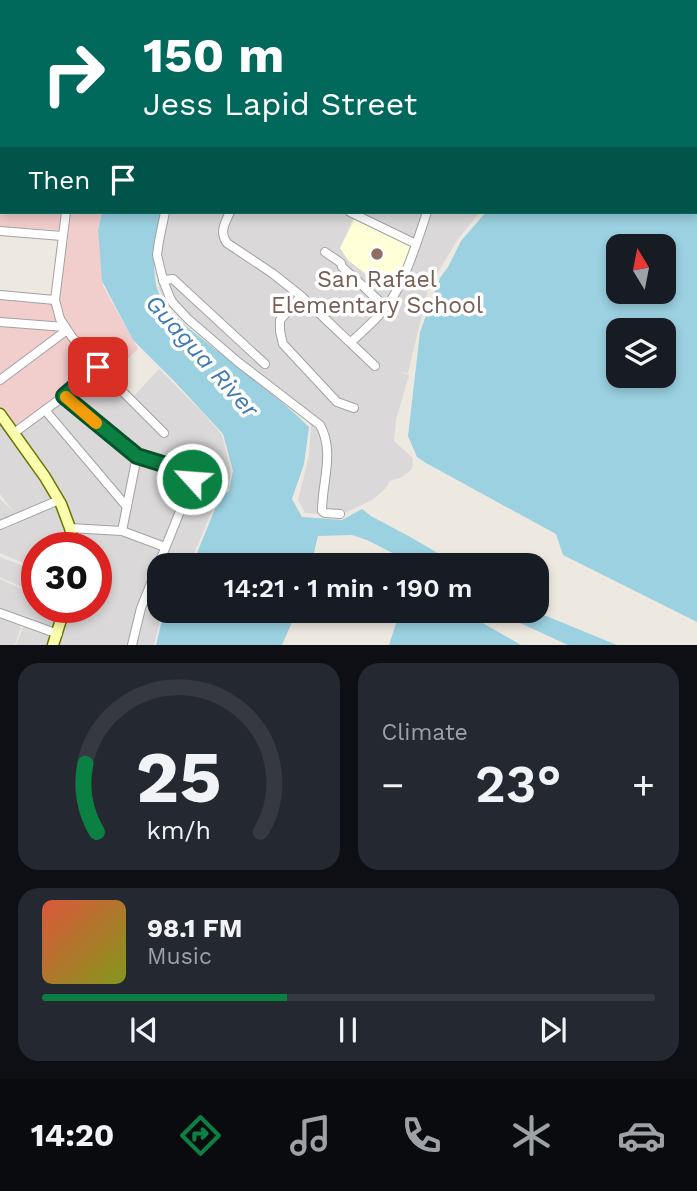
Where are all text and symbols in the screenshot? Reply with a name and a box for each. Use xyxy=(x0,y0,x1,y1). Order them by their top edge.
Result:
text: 150 m xyxy=(143,26,284,84)
icon: right xyxy=(28,28,119,119)
text: Jess Lapid Street xyxy=(143,85,417,123)
icon: arrive xyxy=(104,161,142,199)
text: Then xyxy=(28,165,90,195)
north arrow xyxy=(606,234,676,304)
map controls xyxy=(606,234,676,388)
marker: San Rafael Elementary School xyxy=(369,246,385,262)
place label: San Rafael Elementary School xyxy=(271,266,483,319)
water label: Guagua River xyxy=(140,289,265,424)
button: layers xyxy=(606,318,676,388)
pin xyxy=(68,337,128,397)
icon: arrive xyxy=(79,348,117,386)
position arrow xyxy=(155,442,229,516)
speed limit sign: 30 xyxy=(21,532,112,623)
text: 14:21 · 1 min · 190 m xyxy=(224,573,472,603)
text: Climate xyxy=(382,719,468,746)
text: 25 xyxy=(136,735,222,821)
text: 23° xyxy=(475,754,561,815)
text: − xyxy=(382,763,404,807)
text: + xyxy=(632,763,655,807)
text: km/h xyxy=(147,816,211,845)
text: 98.1 FM xyxy=(147,913,242,943)
text: Music xyxy=(147,943,212,970)
icon: previous xyxy=(125,1011,163,1049)
icon: pause xyxy=(329,1011,367,1049)
icon: next xyxy=(534,1011,572,1049)
icon: directions xyxy=(176,1111,225,1160)
icon: music xyxy=(286,1111,335,1160)
icon: phone xyxy=(397,1111,446,1160)
icon: climate xyxy=(507,1111,556,1160)
icon: car xyxy=(617,1111,666,1160)
text: 14:20 xyxy=(31,1116,114,1154)

